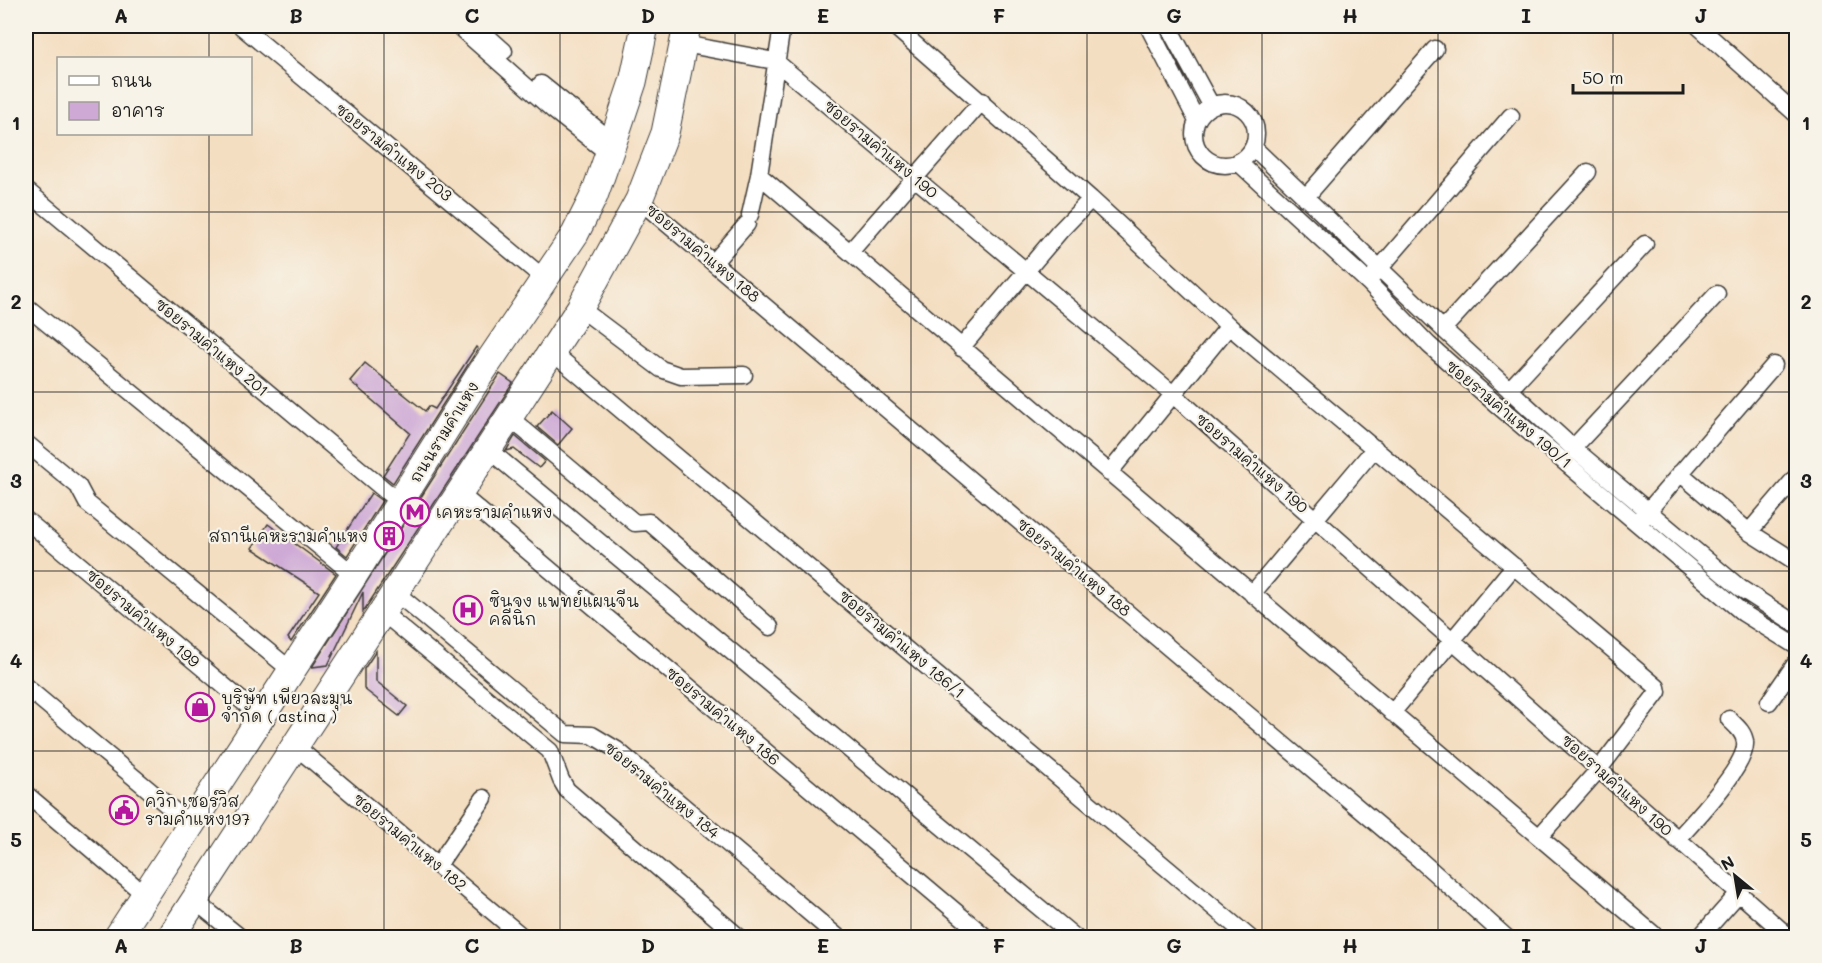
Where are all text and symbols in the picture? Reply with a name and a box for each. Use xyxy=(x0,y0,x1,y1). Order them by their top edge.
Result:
text: A xyxy=(114,2,128,28)
text: B xyxy=(289,2,303,28)
text: C xyxy=(465,2,480,28)
text: D xyxy=(641,2,655,28)
text: E xyxy=(817,2,829,28)
text: F xyxy=(993,2,1006,28)
text: G xyxy=(1166,2,1182,28)
text: H xyxy=(1342,2,1358,28)
text: I xyxy=(1521,2,1531,28)
text: J xyxy=(1694,2,1708,28)
legend xyxy=(57,57,252,135)
scale bar xyxy=(1573,57,1682,95)
text: 50 m xyxy=(1582,65,1624,89)
text: ถนน xyxy=(111,68,152,92)
street label: ซอยรามคำแหง 190 xyxy=(820,95,943,203)
text: อาคาร xyxy=(111,98,165,122)
street label: ซอยรามคำแหง 203 xyxy=(332,98,457,205)
text: 1 xyxy=(12,109,20,135)
text: 1 xyxy=(1802,109,1810,135)
street label: ซอยรามคำแหง 188 xyxy=(642,199,765,307)
text: 2 xyxy=(10,288,22,314)
text: 2 xyxy=(1800,288,1812,314)
street label: ซอยรามคำแหง 201 xyxy=(151,293,274,400)
street label: ซอยรามคำแหง 190/1 xyxy=(1442,355,1577,473)
street label: ถนนรามคำแหง xyxy=(404,377,483,486)
street label: ซอยรามคำแหง 190 xyxy=(1192,408,1313,517)
text: 3 xyxy=(10,467,22,493)
text: 3 xyxy=(1800,467,1812,493)
metro station icon: เคหะรามคำแหง xyxy=(399,496,431,528)
place label: เคหะรามคำแหง xyxy=(436,501,552,522)
street label: ซอยรามคำแหง 188 xyxy=(1013,513,1136,621)
building icon: สถานีเคหะรามคำแหง xyxy=(373,520,405,552)
place label: สถานีเคหะรามคำแหง xyxy=(209,525,368,546)
street label: ซอยรามคำแหง 199 xyxy=(82,564,205,671)
street label: ซอยรามคำแหง 186/1 xyxy=(835,585,970,703)
place label: ซินจง แพทย์แผนจีน คลีนิก xyxy=(489,589,639,629)
hospital icon: ซินจง แพทย์แผนจีน คลีนิก xyxy=(452,594,484,626)
text: 4 xyxy=(10,647,23,673)
text: 4 xyxy=(1800,647,1813,673)
street label: ซอยรามคำแหง 186 xyxy=(662,662,785,770)
place label: บริษัท เพียวละมุน จำกัด ( astina ) xyxy=(221,687,353,726)
shop icon: บริษัท เพียวละมุน จำกัด ( astina ) xyxy=(184,691,216,723)
street label: ซอยรามคำแหง 190 xyxy=(1557,729,1677,840)
street label: ซอยรามคำแหง 184 xyxy=(600,737,725,843)
street label: ซอยรามคำแหง 182 xyxy=(349,788,471,895)
place label: ควิก เซอร์วิส รามคำแหง197 xyxy=(145,790,250,829)
public building icon: ควิก เซอร์วิส รามคำแหง197 xyxy=(108,794,140,826)
text: 5 xyxy=(10,826,22,852)
text: 5 xyxy=(1800,826,1812,852)
north arrow xyxy=(1705,846,1765,906)
text: N xyxy=(1717,850,1738,875)
text: A xyxy=(114,932,128,958)
text: B xyxy=(289,932,303,958)
text: C xyxy=(465,932,480,958)
text: D xyxy=(641,932,655,958)
text: E xyxy=(817,932,829,958)
text: F xyxy=(993,932,1006,958)
text: G xyxy=(1166,932,1182,958)
text: H xyxy=(1342,932,1358,958)
text: I xyxy=(1521,932,1531,958)
text: J xyxy=(1694,932,1708,958)

